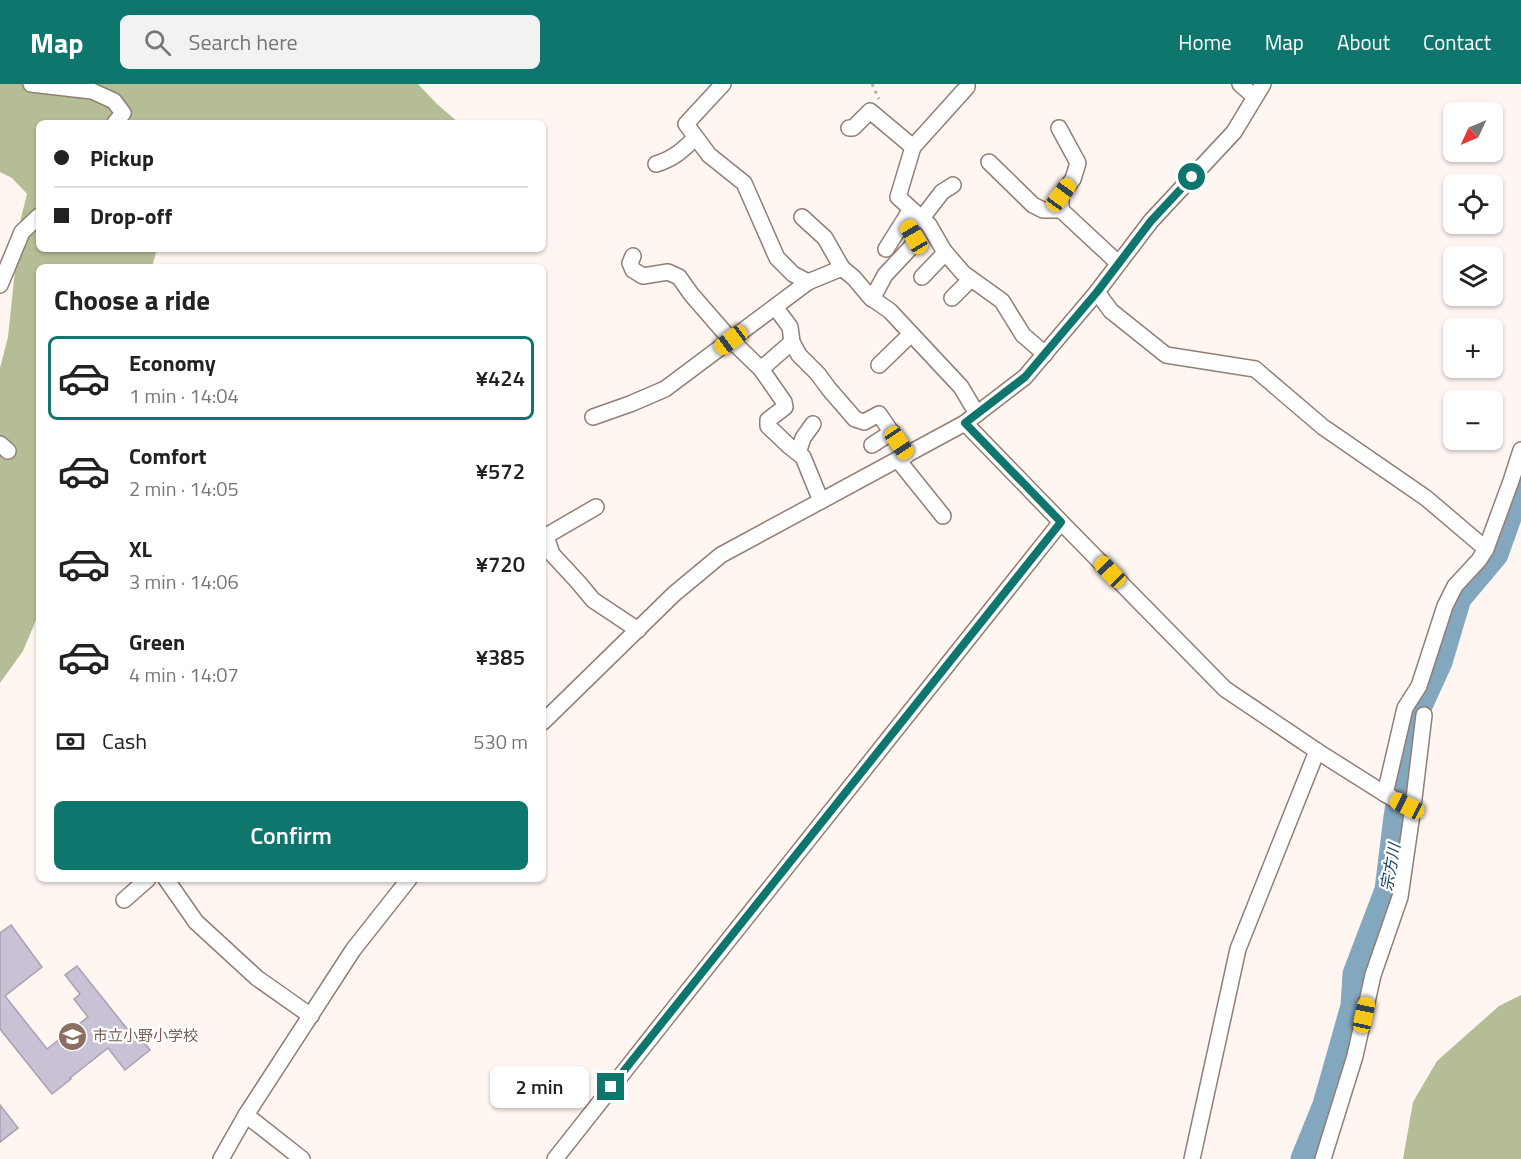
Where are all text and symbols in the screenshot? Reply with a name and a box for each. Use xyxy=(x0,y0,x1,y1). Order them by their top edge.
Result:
search box xyxy=(120,15,540,69)
text: Map xyxy=(30,21,84,64)
text: Search here xyxy=(189,25,298,59)
icon: search xyxy=(141,26,174,59)
text: Home xyxy=(1178,26,1232,58)
text: Map xyxy=(1265,26,1304,58)
text: About xyxy=(1337,26,1390,58)
text: Contact xyxy=(1423,26,1491,58)
north arrow xyxy=(1443,102,1503,162)
map controls xyxy=(1443,102,1503,450)
text: Pickup xyxy=(90,141,154,175)
route start xyxy=(1178,163,1205,190)
button: locate xyxy=(1443,174,1503,234)
car xyxy=(1043,175,1079,215)
text: Drop-off xyxy=(90,199,172,233)
car xyxy=(897,217,931,257)
button: layers xyxy=(1443,246,1503,306)
text: Choose a ride xyxy=(54,279,210,320)
button: + xyxy=(1443,318,1503,378)
car xyxy=(711,322,751,358)
text: Economy xyxy=(129,346,216,380)
icon: car xyxy=(57,351,111,405)
text: ¥424 xyxy=(476,361,525,395)
text: 1 min · 14:04 xyxy=(129,380,239,411)
button: − xyxy=(1443,390,1503,450)
car xyxy=(881,423,917,463)
text: Comfort xyxy=(129,439,207,473)
icon: car xyxy=(57,444,111,498)
text: ¥572 xyxy=(476,454,525,488)
text: 2 min · 14:05 xyxy=(129,473,239,504)
text: XL xyxy=(129,532,152,566)
icon: car xyxy=(57,537,111,591)
text: ¥720 xyxy=(476,547,525,581)
car xyxy=(1091,553,1129,591)
text: 3 min · 14:06 xyxy=(129,566,239,597)
text: Green xyxy=(129,625,185,659)
icon: car xyxy=(57,630,111,684)
text: ¥385 xyxy=(476,640,525,674)
text: 4 min · 14:07 xyxy=(129,659,239,690)
text: Cash xyxy=(102,724,147,758)
icon: cash xyxy=(54,725,87,758)
text: 530 m xyxy=(473,726,528,757)
car xyxy=(1387,790,1427,822)
button: Confirm xyxy=(54,801,528,870)
water label: 宗方川 xyxy=(1374,839,1406,893)
car xyxy=(1351,996,1377,1034)
school or university icon: 市立小野小学校 xyxy=(56,1020,88,1052)
place label: 市立小野小学校 xyxy=(93,1024,198,1047)
callout: 2 min xyxy=(491,1066,590,1108)
text: 2 min xyxy=(515,1071,564,1102)
route end xyxy=(597,1073,624,1100)

